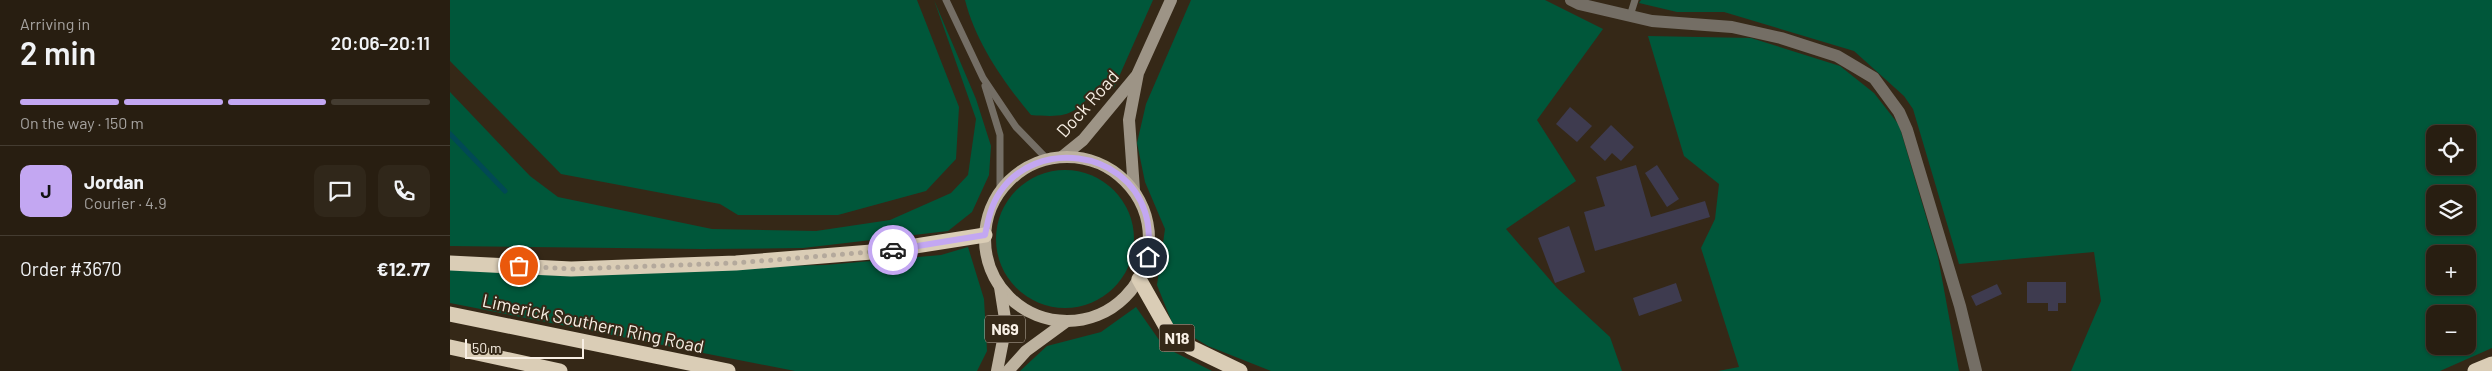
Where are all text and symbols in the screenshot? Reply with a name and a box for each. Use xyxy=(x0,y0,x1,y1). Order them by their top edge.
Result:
text: Arriving in xyxy=(20,14,90,33)
text: 20:06–20:11 xyxy=(331,31,430,54)
text: 2 min xyxy=(20,33,96,71)
street label: Dock Road xyxy=(1051,65,1123,141)
text: On the way · 150 m xyxy=(20,113,144,132)
map controls xyxy=(2426,125,2476,355)
button: locate xyxy=(2426,125,2476,175)
button: chat xyxy=(314,165,366,217)
button: phone xyxy=(378,165,430,217)
text: Jordan xyxy=(84,170,144,193)
text: J xyxy=(40,179,52,202)
button: layers xyxy=(2426,185,2476,235)
text: Courier · 4.9 xyxy=(84,193,167,212)
courier xyxy=(868,225,918,275)
icon: car xyxy=(879,236,907,264)
pin xyxy=(1127,236,1169,278)
icon: home xyxy=(1134,243,1162,271)
pin xyxy=(498,245,540,287)
button: + xyxy=(2426,245,2476,295)
icon: bag xyxy=(505,252,533,280)
text: Order #3670 xyxy=(20,257,122,280)
text: €12.77 xyxy=(377,257,430,280)
street label: Limerick Southern Ring Road xyxy=(480,289,706,357)
button: − xyxy=(2426,305,2476,355)
road number: N69 xyxy=(985,316,1025,342)
road number: N18 xyxy=(1160,324,1194,352)
scale bar xyxy=(465,336,584,359)
text: 50 m xyxy=(472,339,501,356)

